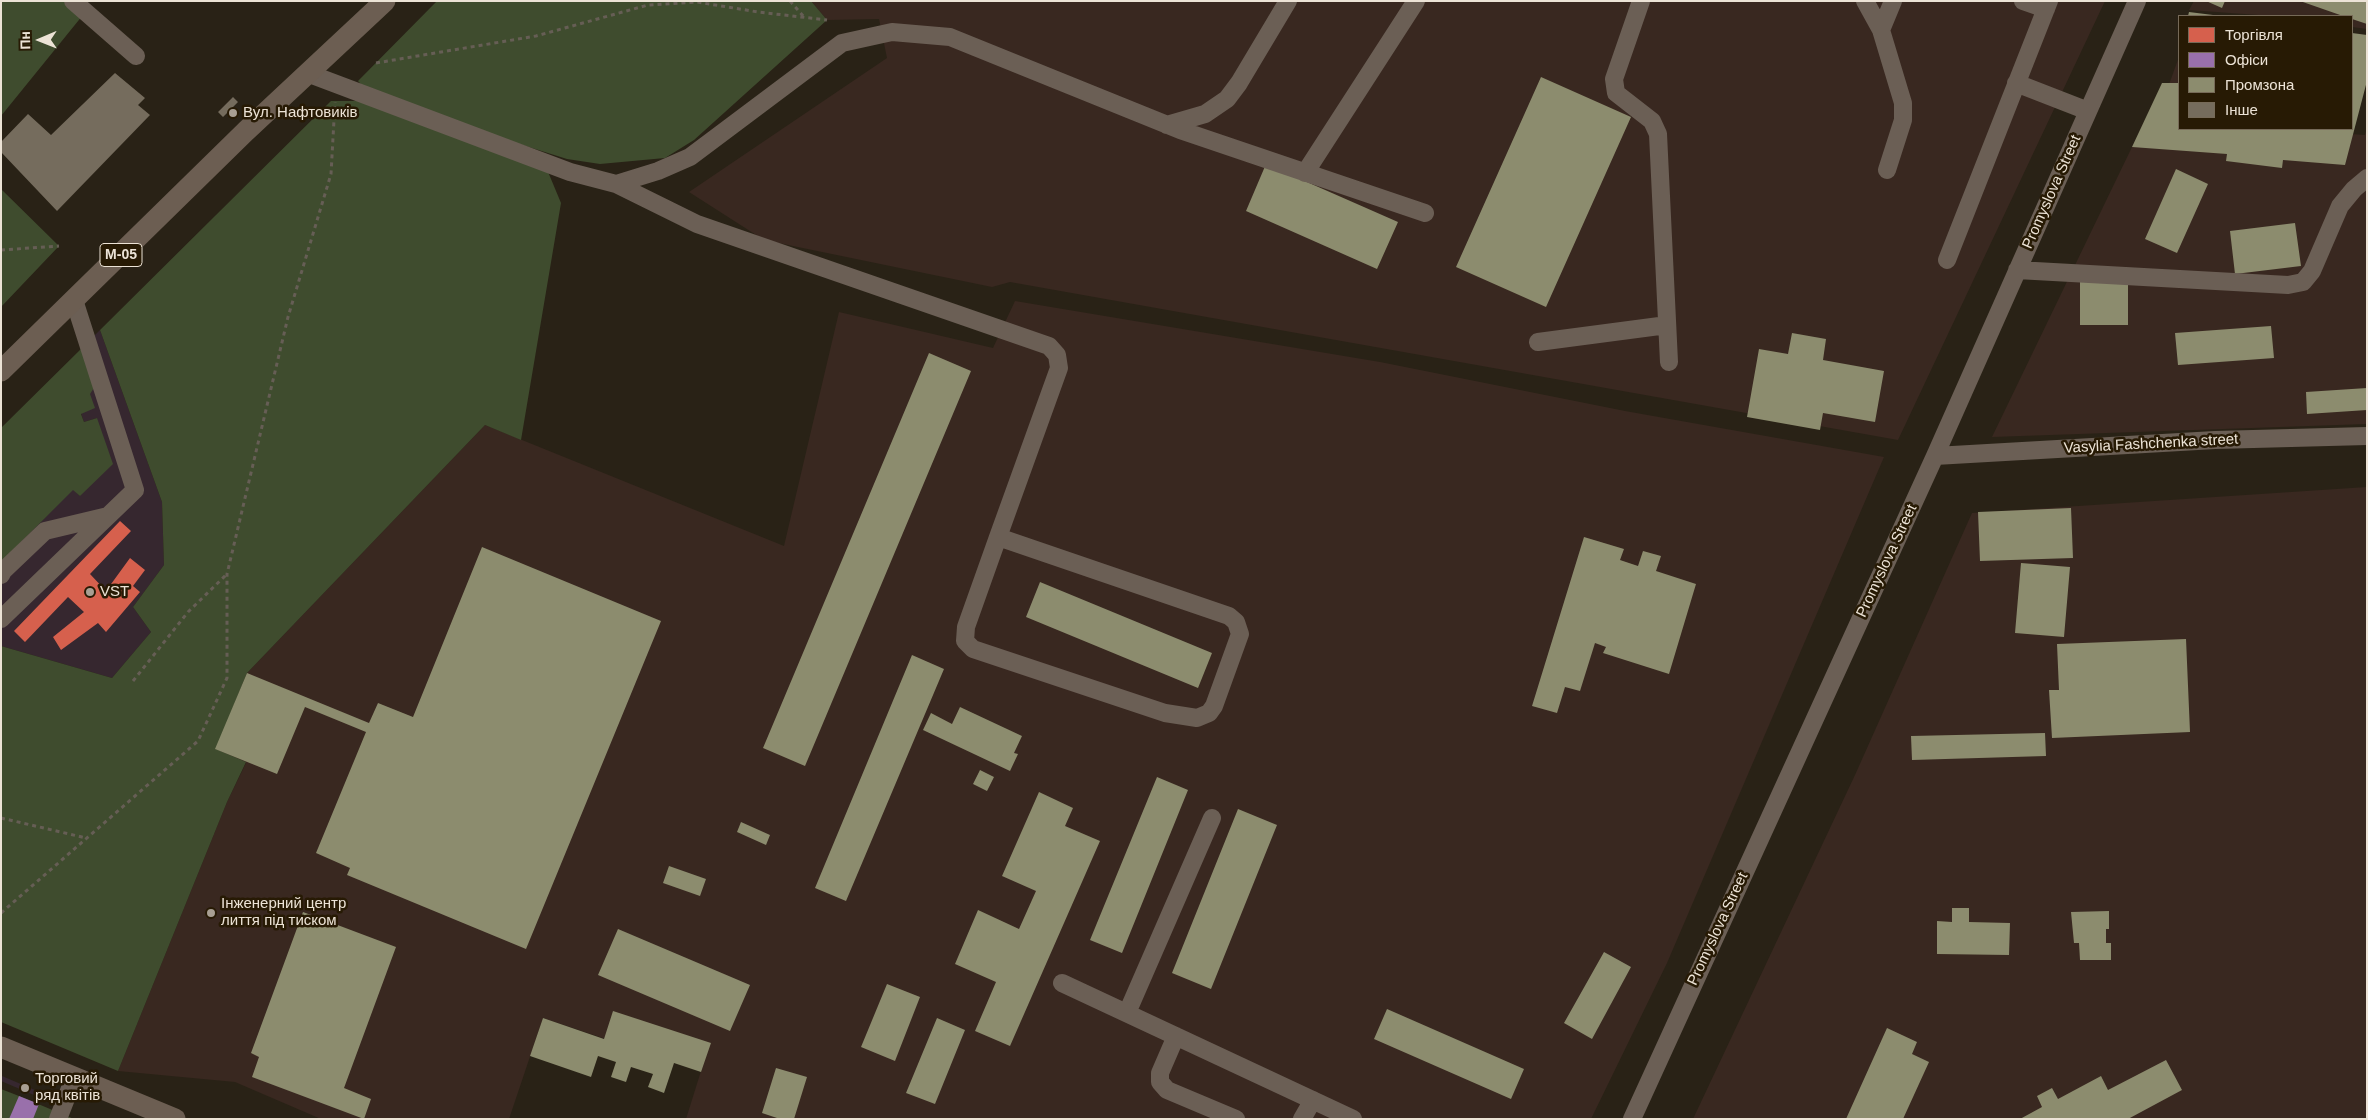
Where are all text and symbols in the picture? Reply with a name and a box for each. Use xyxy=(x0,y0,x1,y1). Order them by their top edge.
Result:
north arrow xyxy=(15,15,65,65)
legend xyxy=(2178,15,2353,130)
text: Торгівля xyxy=(2225,26,2283,43)
text: Пн xyxy=(17,31,33,50)
text: Офіси xyxy=(2225,51,2268,68)
text: Промзона xyxy=(2225,76,2294,93)
text: Інше xyxy=(2225,101,2258,118)
place label: Вул. Нафтовиків xyxy=(243,104,358,122)
marker: Вул. Нафтовиків xyxy=(227,107,239,119)
street label: Promyslova Street xyxy=(2019,132,2085,252)
road number: М-05 xyxy=(100,244,142,266)
street label: Vasylia Fashchenka street xyxy=(2063,430,2239,458)
street label: Promyslova Street xyxy=(1853,502,1921,620)
place label: VST xyxy=(100,583,129,601)
marker: VST xyxy=(84,586,96,598)
street label: Promyslova Street xyxy=(1684,870,1752,988)
place label: Інженерний центр лиття під тиском xyxy=(221,895,346,930)
marker: Інженерний центр лиття під тиском xyxy=(205,907,217,919)
place label: Торговий ряд квітів xyxy=(35,1070,100,1105)
marker: Торговий ряд квітів xyxy=(19,1082,31,1094)

